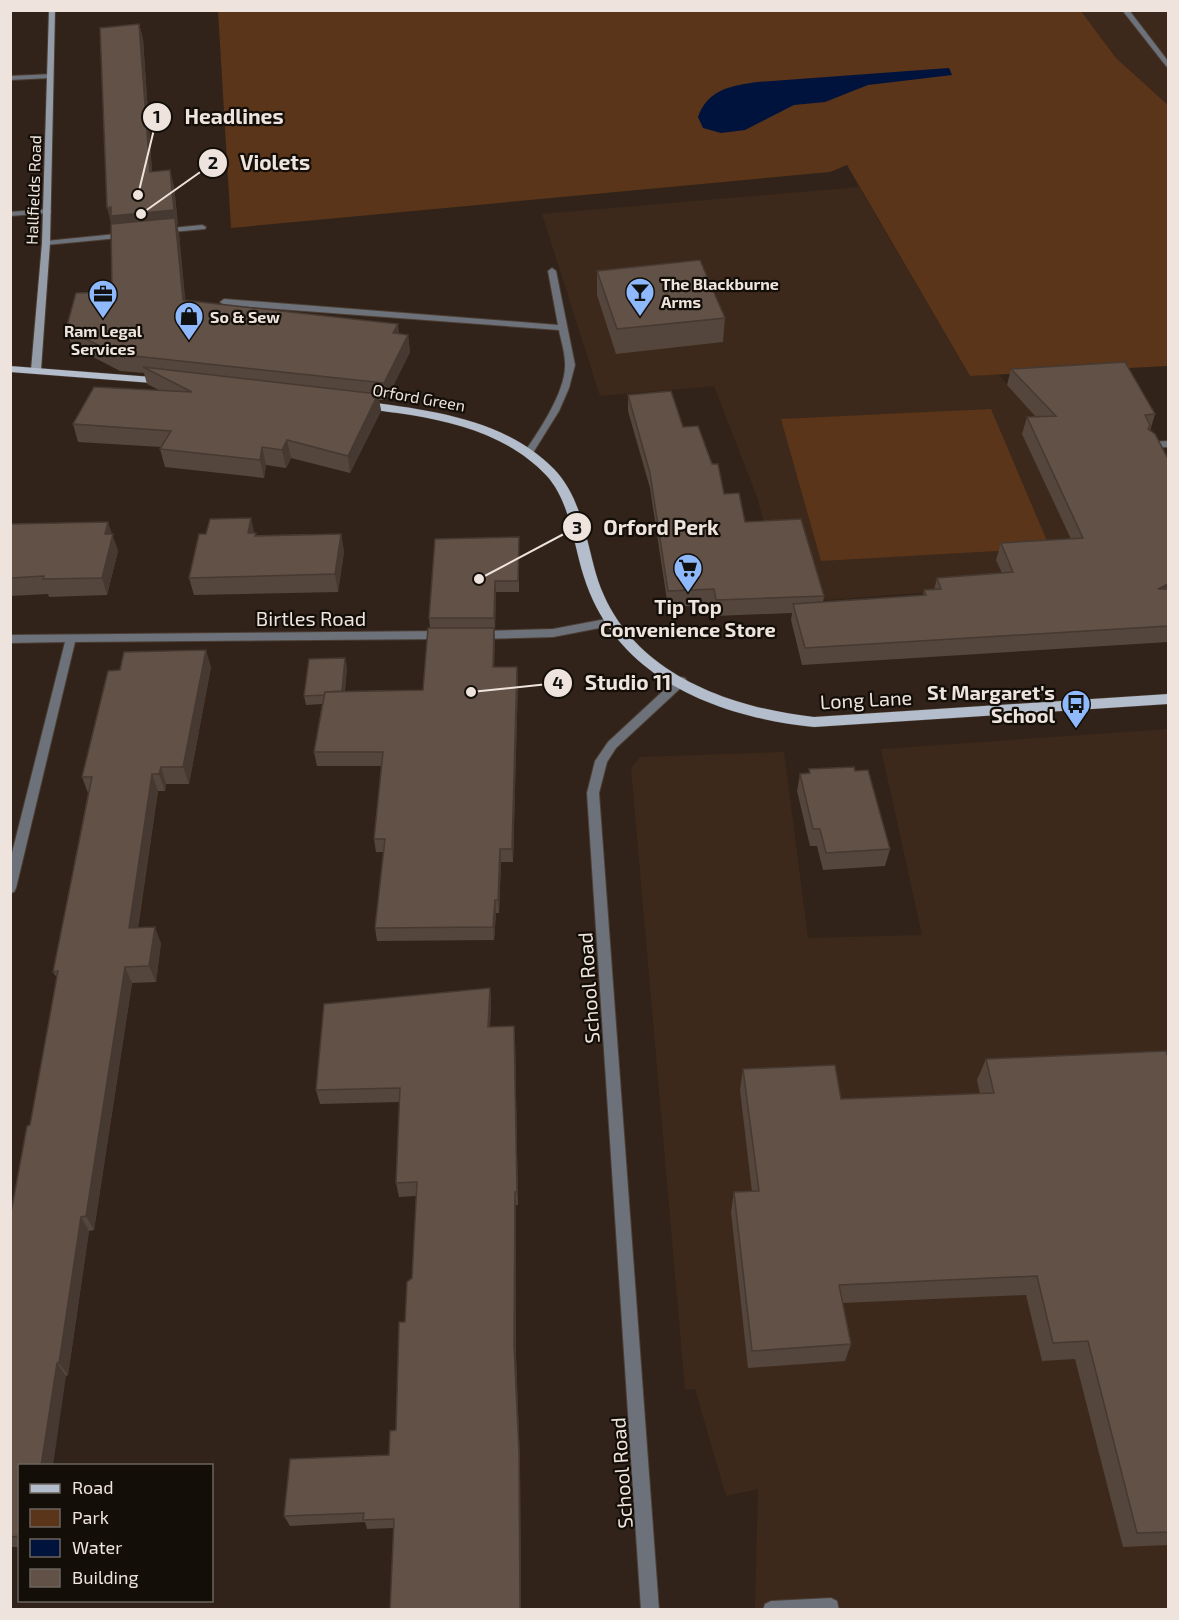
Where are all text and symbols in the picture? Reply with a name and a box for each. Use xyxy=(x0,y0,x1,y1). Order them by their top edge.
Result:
callout: Headlines xyxy=(142,98,295,137)
text: Headlines xyxy=(184,103,284,128)
text: 1 xyxy=(153,105,161,127)
street label: Hallfields Road xyxy=(22,135,44,245)
callout: Violets xyxy=(198,143,322,182)
text: Violets xyxy=(240,149,310,174)
text: 2 xyxy=(208,151,218,173)
place label: The Blackburne Arms xyxy=(661,274,779,311)
bar icon: The Blackburne Arms xyxy=(624,276,656,318)
office icon: Ram Legal Services xyxy=(87,278,119,320)
shop icon: So & Sew xyxy=(173,300,205,342)
place label: So & Sew xyxy=(210,307,280,326)
place label: Ram Legal Services xyxy=(64,321,143,358)
street label: Orford Green xyxy=(371,379,467,415)
callout: Orford Perk xyxy=(562,508,731,547)
text: Orford Perk xyxy=(603,514,719,539)
text: 3 xyxy=(572,516,582,538)
supermarket icon: Tip Top Convenience Store xyxy=(672,552,704,594)
place label: Tip Top Convenience Store xyxy=(600,594,776,641)
street label: Birtles Road xyxy=(256,606,366,630)
callout: Studio 11 xyxy=(543,663,683,702)
text: Studio 11 xyxy=(585,669,671,694)
text: 4 xyxy=(552,671,564,693)
place label: St Margaret's School xyxy=(927,680,1055,727)
street label: Long Lane xyxy=(819,685,913,713)
bus stop icon: St Margaret's School xyxy=(1060,688,1092,730)
street label: School Road xyxy=(572,932,604,1044)
street label: School Road xyxy=(605,1417,637,1529)
legend xyxy=(18,1464,213,1602)
text: Road xyxy=(72,1476,113,1498)
text: Park xyxy=(72,1506,109,1528)
text: Water xyxy=(72,1536,122,1558)
text: Building xyxy=(72,1566,139,1588)

